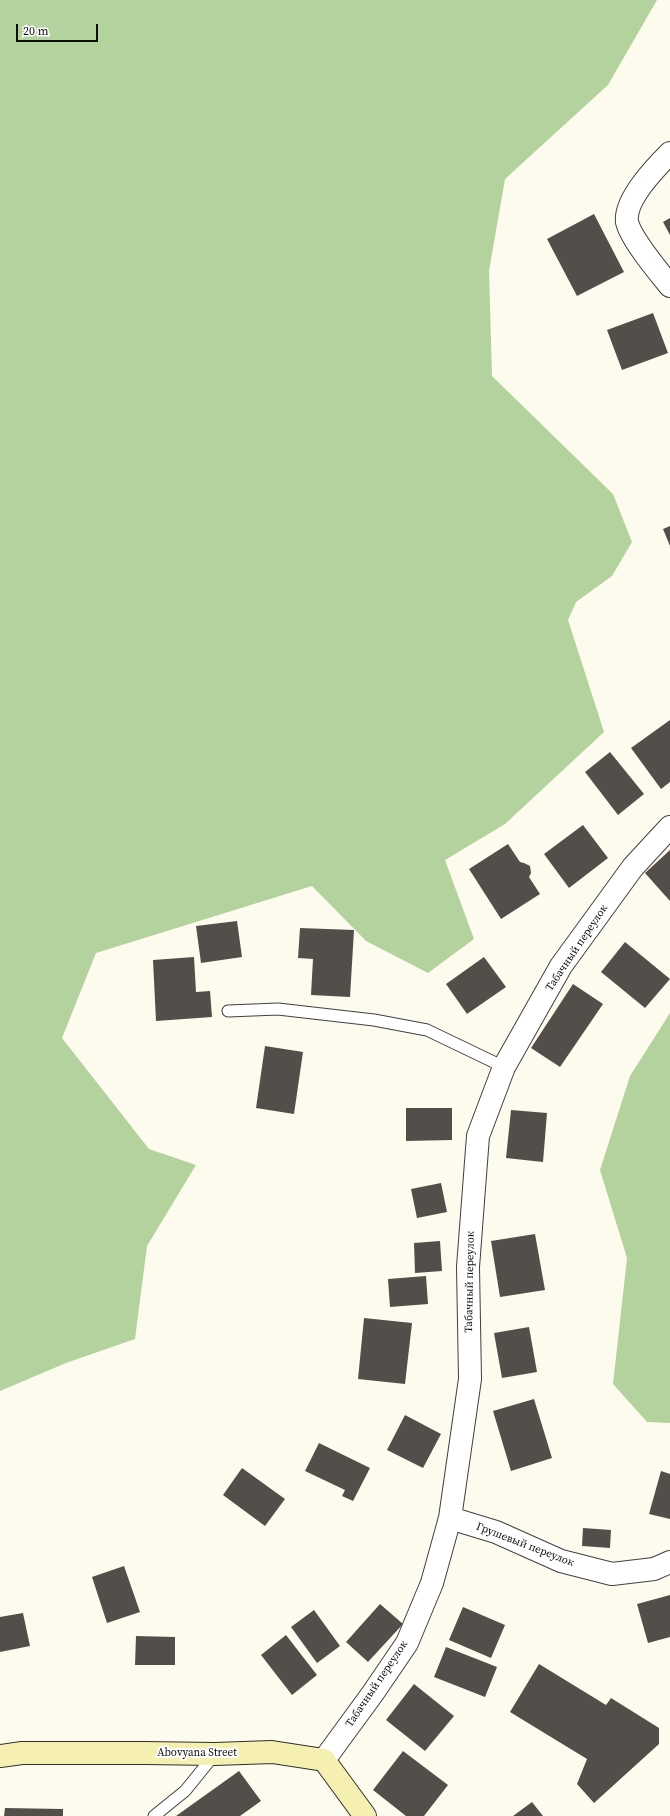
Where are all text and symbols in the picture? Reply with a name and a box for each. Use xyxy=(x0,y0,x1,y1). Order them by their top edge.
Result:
scale bar xyxy=(18,16,100,42)
text: 20 m xyxy=(23,23,49,39)
street label: Табачный переулок xyxy=(543,902,611,994)
street label: Табачный переулок xyxy=(463,1231,477,1333)
street label: Грушевый переулок xyxy=(474,1520,576,1570)
street label: Табачный переулок xyxy=(343,1638,411,1730)
street label: Abovyana Street xyxy=(157,1746,237,1760)

